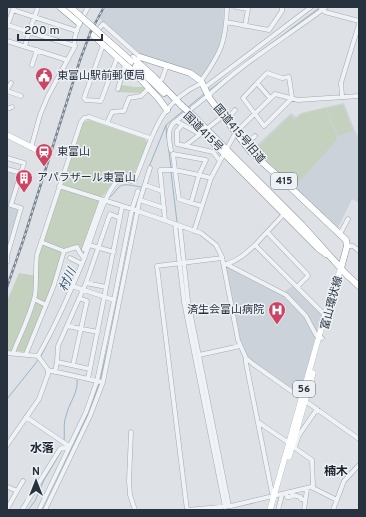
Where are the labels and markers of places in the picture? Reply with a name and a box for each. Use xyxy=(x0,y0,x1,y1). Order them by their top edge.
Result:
public building icon: 東富山駅前郵便局 xyxy=(34,66,54,91)
place label: 東富山駅前郵便局 xyxy=(57,69,145,83)
station icon: 東富山 xyxy=(34,142,54,167)
place label: 東富山 xyxy=(57,145,90,159)
building icon: アパラザール東富山 xyxy=(14,168,34,193)
place label: アパラザール東富山 xyxy=(37,171,136,185)
hospital icon: 済生会富山病院 xyxy=(267,300,287,325)
place label: 済生会富山病院 xyxy=(187,303,264,317)

